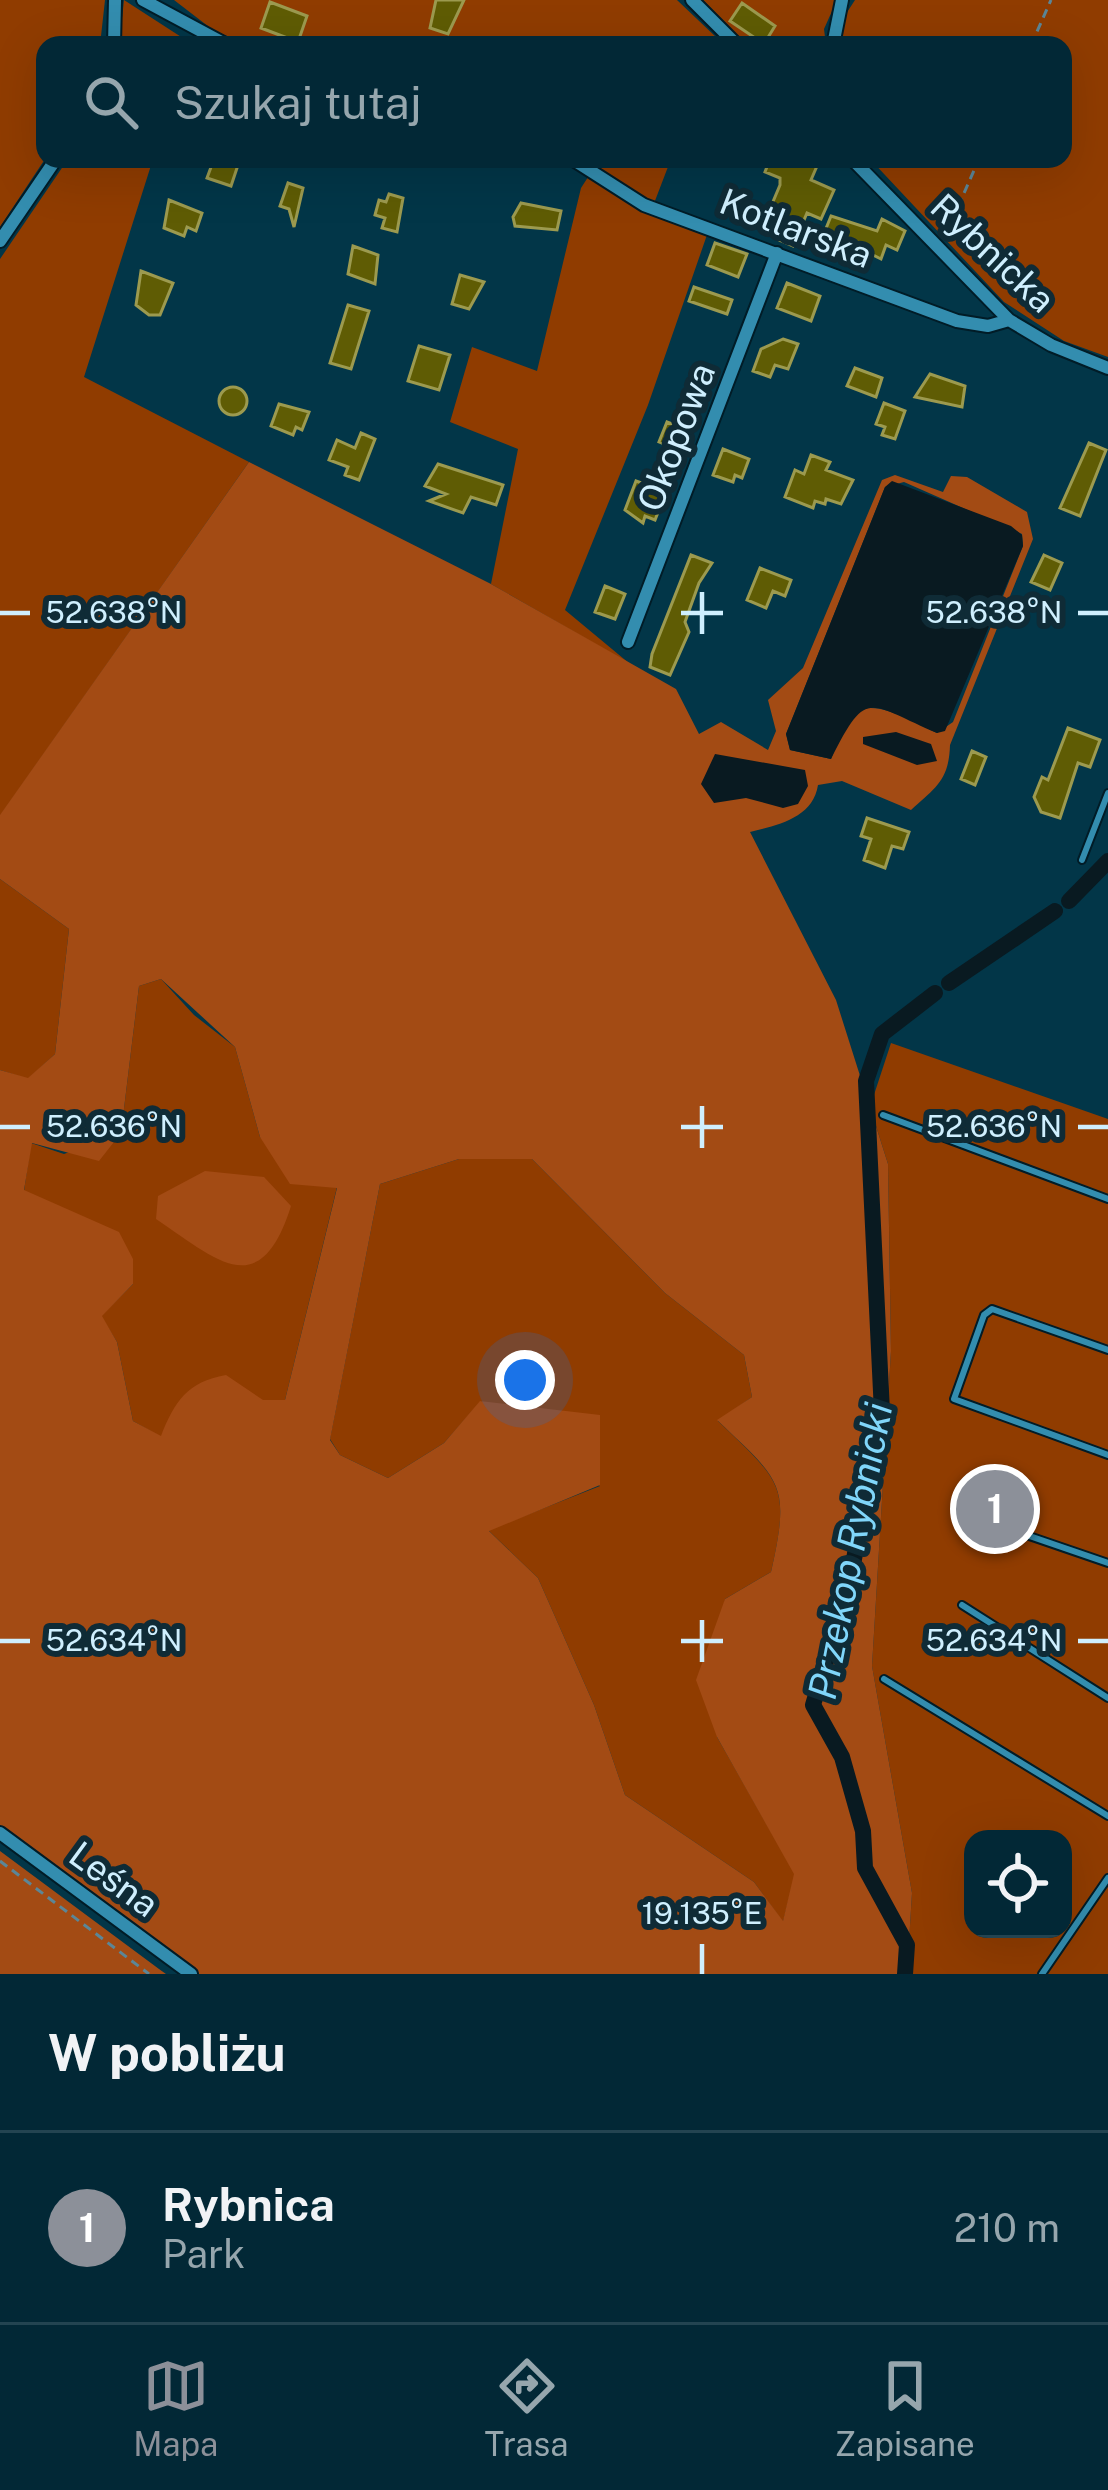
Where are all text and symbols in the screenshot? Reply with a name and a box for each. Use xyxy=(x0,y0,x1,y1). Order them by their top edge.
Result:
search box xyxy=(36,36,1072,168)
icon: search xyxy=(78,69,144,135)
text: Szukaj tutaj xyxy=(174,76,422,129)
street label: Kotlarska xyxy=(714,180,878,276)
street label: Rybnicka xyxy=(922,185,1064,321)
street label: Okopowa xyxy=(629,357,723,517)
text: 52.638°N xyxy=(46,594,182,630)
text: 52.638°N xyxy=(926,594,1062,630)
text: 52.636°N xyxy=(46,1108,182,1144)
text: 52.636°N xyxy=(926,1108,1062,1144)
your location xyxy=(495,1350,555,1410)
water label: Przekop Rybnicki xyxy=(799,1398,901,1703)
pin: 1 xyxy=(956,1464,1034,1554)
text: 52.634°N xyxy=(46,1622,182,1658)
text: 52.634°N xyxy=(926,1622,1062,1658)
map controls xyxy=(964,1830,1072,1938)
button: locate xyxy=(964,1830,1072,1938)
street label: Leśna xyxy=(62,1833,166,1925)
text: 19.135°E xyxy=(642,1895,762,1931)
text: W pobliżu xyxy=(48,2023,286,2082)
text: Rybnica xyxy=(162,2178,335,2231)
text: 1 xyxy=(79,2205,95,2251)
text: 210 m xyxy=(954,2205,1060,2251)
text: Park xyxy=(162,2231,245,2277)
tab: Mapa xyxy=(133,2353,218,2463)
tab: Trasa xyxy=(485,2353,568,2463)
tab: Zapisane xyxy=(835,2353,975,2463)

